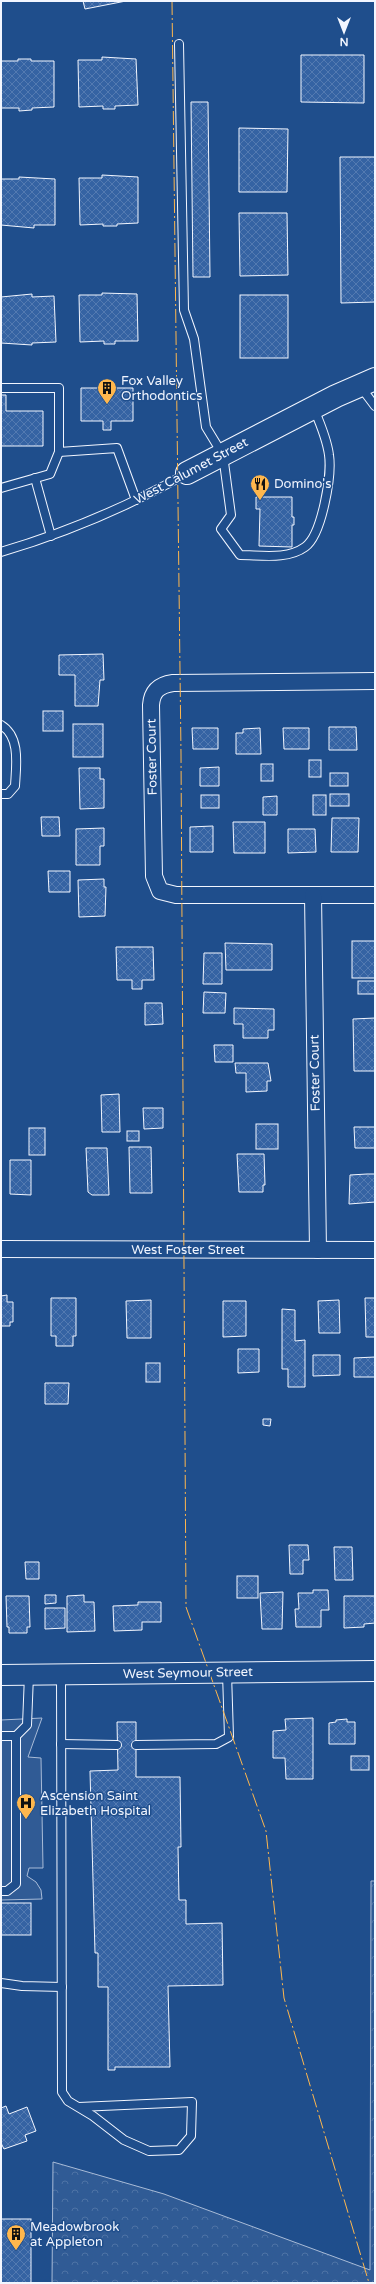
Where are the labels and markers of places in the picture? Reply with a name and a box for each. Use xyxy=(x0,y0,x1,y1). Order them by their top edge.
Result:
place label: Fox Valley Orthodontics xyxy=(121,373,202,404)
building icon: Fox Valley Orthodontics xyxy=(96,377,118,405)
restaurant icon: Domino's xyxy=(249,473,271,501)
place label: Domino's xyxy=(274,476,331,492)
place label: Ascension Saint Elizabeth Hospital xyxy=(40,1788,151,1819)
hospital icon: Ascension Saint Elizabeth Hospital xyxy=(15,1792,37,1820)
place label: Meadowbrook at Appleton xyxy=(30,2219,119,2250)
building icon: Meadowbrook at Appleton xyxy=(5,2223,27,2251)

